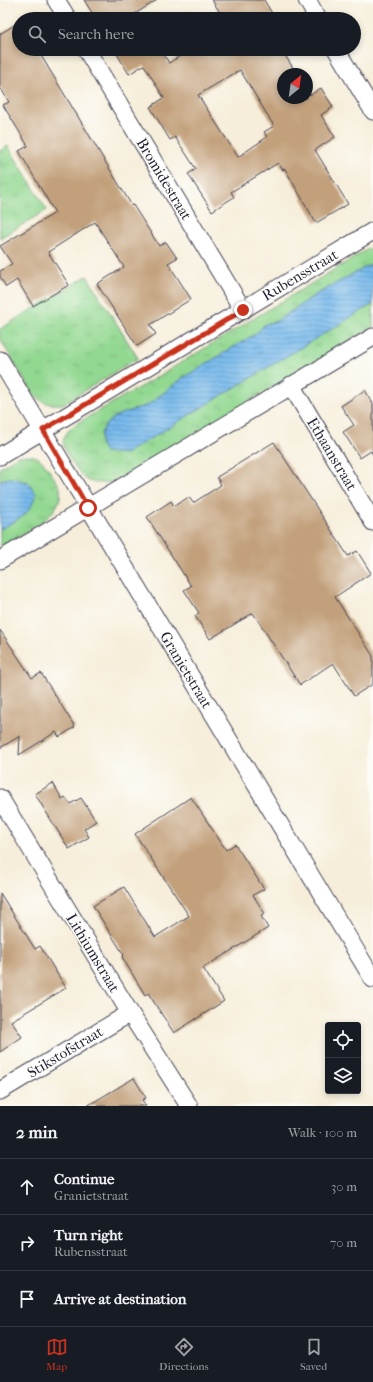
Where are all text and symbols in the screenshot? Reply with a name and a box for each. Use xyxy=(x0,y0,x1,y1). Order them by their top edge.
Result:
search box xyxy=(12,12,361,56)
icon: search xyxy=(26,23,48,45)
text: Search here xyxy=(58,25,134,43)
north arrow xyxy=(277,68,313,104)
street label: Bromidestraat xyxy=(132,135,196,224)
street label: Rubensstraat xyxy=(259,245,342,305)
route end xyxy=(234,301,252,319)
street label: Ethaanstraat xyxy=(303,414,361,494)
route start xyxy=(79,499,97,517)
street label: Granietstraat xyxy=(156,628,216,712)
street label: Lithiumstraat xyxy=(62,910,124,996)
street label: Stikstofstraat xyxy=(24,1022,107,1082)
map controls xyxy=(325,1022,361,1094)
button: locate xyxy=(325,1022,361,1058)
button: layers xyxy=(325,1058,361,1094)
text: 2 min xyxy=(16,1122,57,1142)
text: Walk · 100 m xyxy=(288,1125,357,1140)
text: Continue xyxy=(54,1170,114,1188)
icon: ahead xyxy=(16,1176,38,1198)
text: 30 m xyxy=(331,1179,357,1194)
text: Granietstraat xyxy=(54,1188,129,1203)
text: Turn right xyxy=(54,1226,123,1244)
icon: right xyxy=(16,1232,38,1254)
text: 70 m xyxy=(330,1235,357,1250)
text: Rubensstraat xyxy=(54,1244,128,1259)
icon: arrive xyxy=(16,1288,38,1310)
text: Arrive at destination xyxy=(54,1290,186,1308)
tab: Map xyxy=(46,1336,68,1373)
tab: Directions xyxy=(159,1336,209,1373)
tab: Saved xyxy=(300,1336,327,1373)

